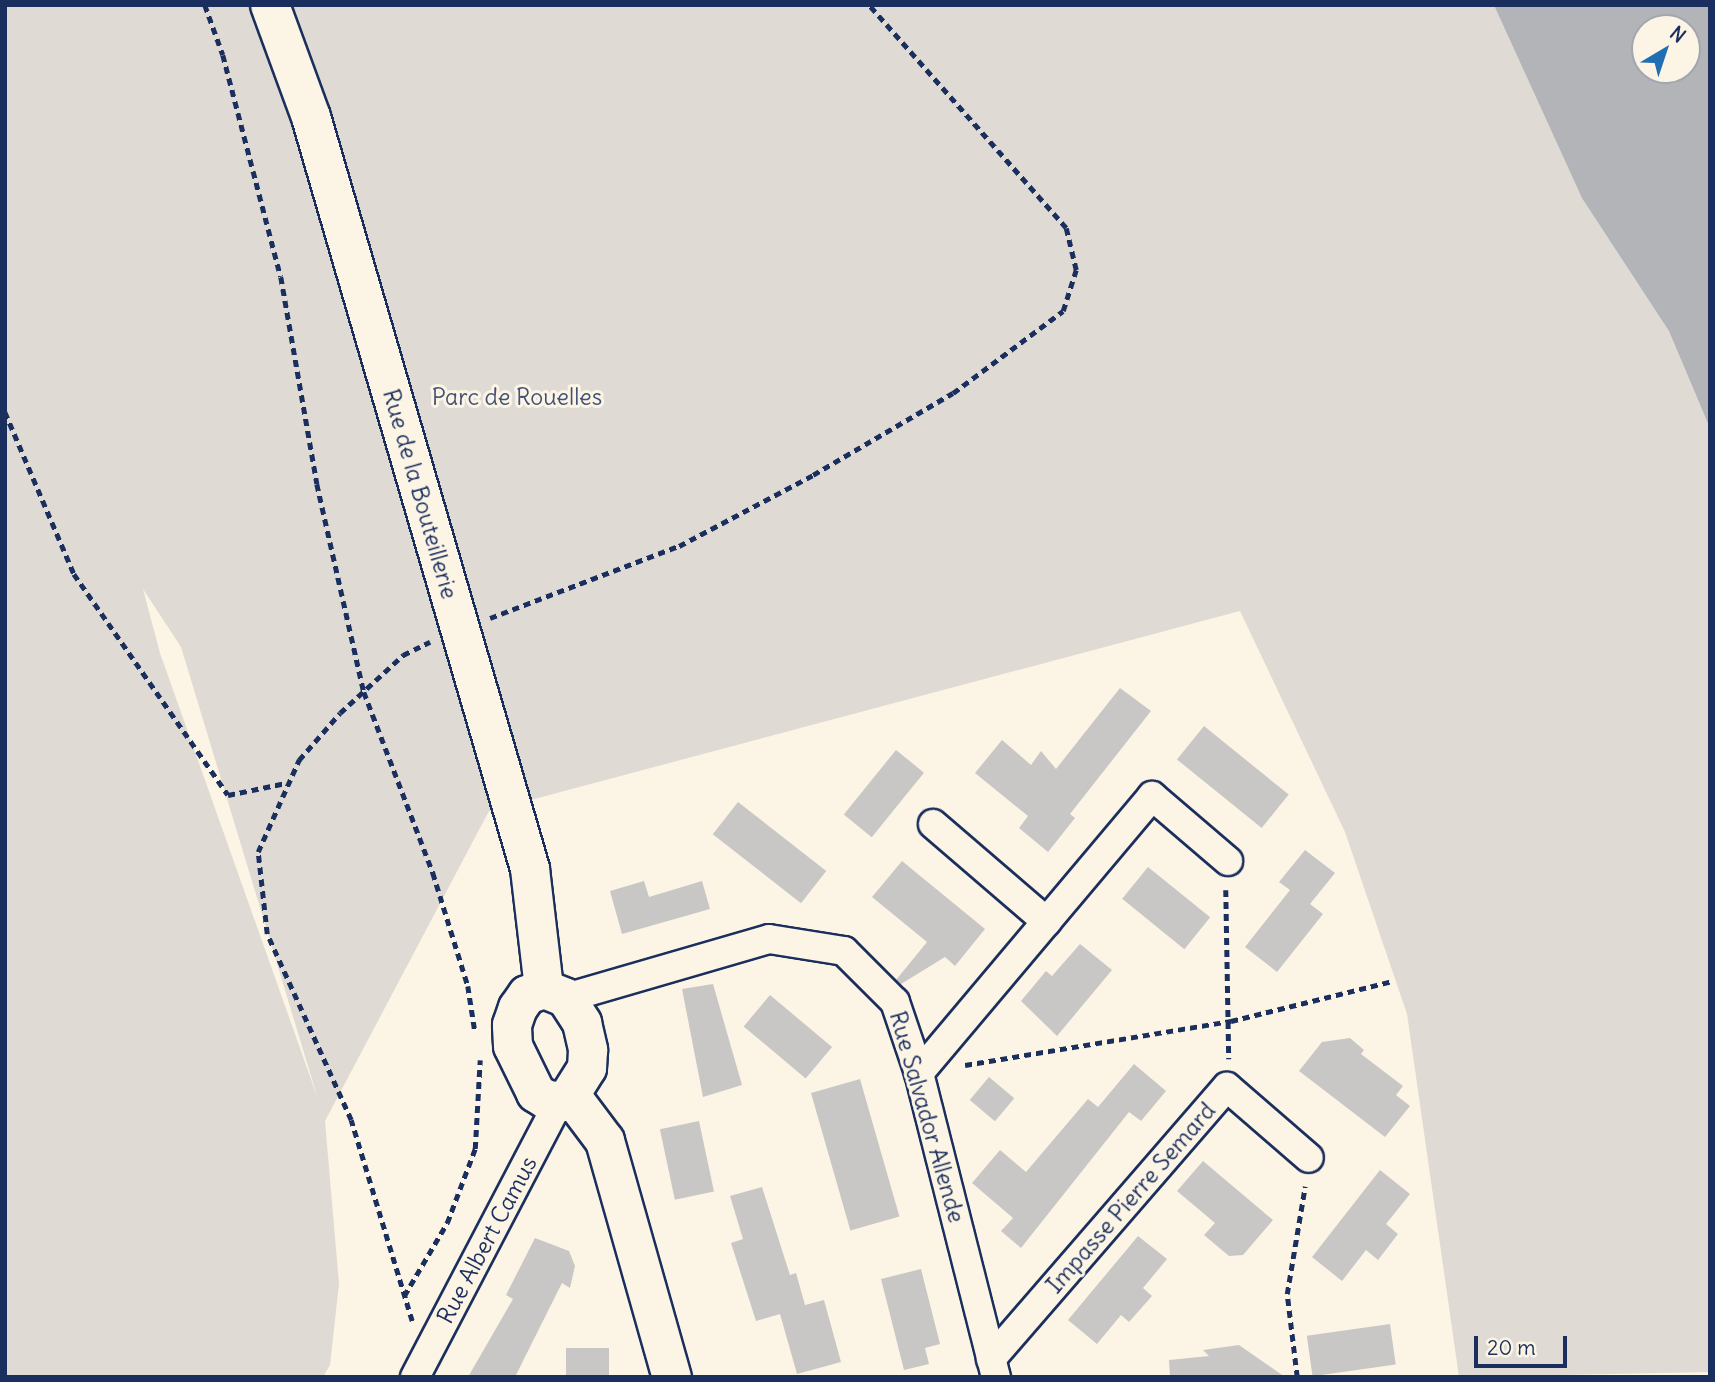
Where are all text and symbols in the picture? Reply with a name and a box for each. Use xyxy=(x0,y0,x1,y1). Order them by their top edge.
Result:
north arrow xyxy=(1631,14,1701,84)
text: N xyxy=(1665,21,1691,48)
park label: Parc de Rouelles xyxy=(432,383,602,411)
street label: Rue de la Bouteillerie xyxy=(377,386,463,602)
street label: Rue Salvador Allende xyxy=(884,1008,970,1226)
street label: Impasse Pierre Semard xyxy=(1041,1097,1221,1299)
street label: Rue Albert Camus xyxy=(431,1152,543,1328)
scale bar xyxy=(1477,1322,1570,1366)
text: 20 m xyxy=(1487,1334,1536,1361)

